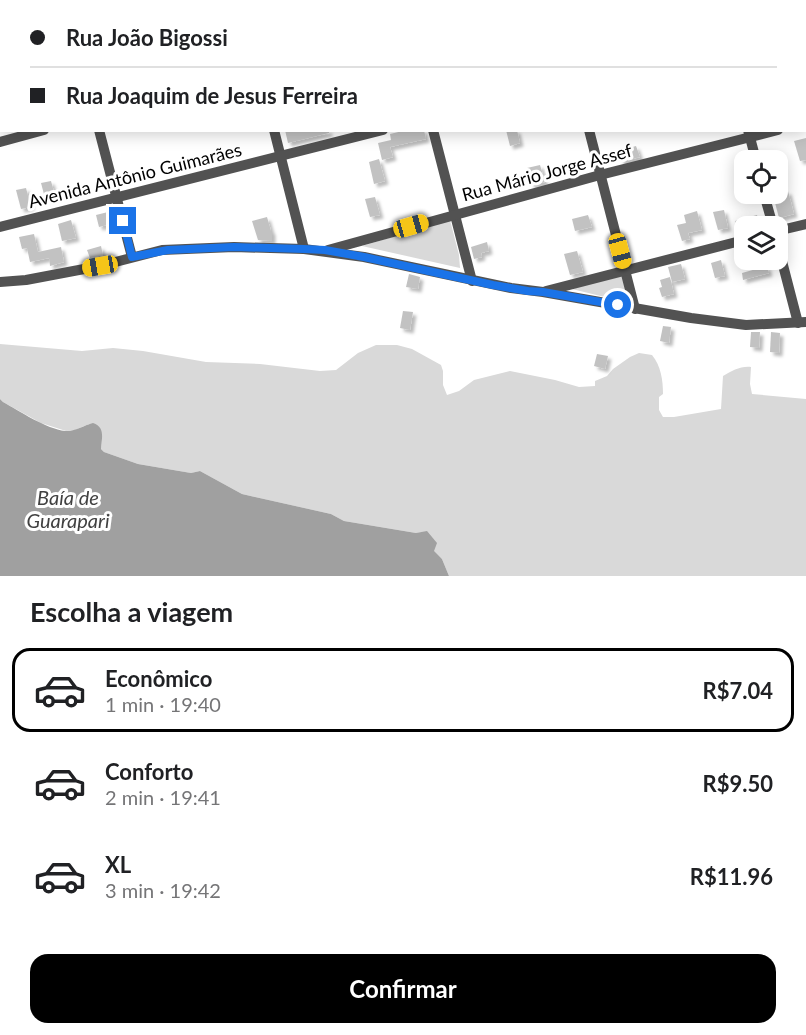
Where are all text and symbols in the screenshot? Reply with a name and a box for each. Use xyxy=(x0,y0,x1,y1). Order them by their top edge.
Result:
text: Rua João Bigossi xyxy=(66,24,228,51)
text: Rua Joaquim de Jesus Ferreira xyxy=(66,82,358,109)
street label: Avenida Antônio Guimarães xyxy=(26,138,244,212)
street label: Rua Mário Jorge Assef xyxy=(459,139,635,205)
map controls xyxy=(734,150,788,270)
button: locate xyxy=(734,150,788,204)
route end xyxy=(109,207,136,234)
car xyxy=(391,212,431,240)
button: layers xyxy=(734,216,788,270)
car xyxy=(607,231,633,271)
car xyxy=(81,254,119,278)
route start xyxy=(604,291,631,318)
water label: Baía de Guarapari xyxy=(27,485,110,532)
text: Escolha a viagem xyxy=(30,595,233,628)
icon: car xyxy=(33,663,87,717)
text: Econômico xyxy=(105,665,212,692)
text: R$7.04 xyxy=(703,677,773,704)
text: 1 min · 19:40 xyxy=(105,692,221,716)
icon: car xyxy=(33,756,87,810)
text: Conforto xyxy=(105,758,193,785)
text: R$9.50 xyxy=(703,770,773,797)
text: 2 min · 19:41 xyxy=(105,785,221,809)
icon: car xyxy=(33,849,87,903)
text: XL xyxy=(105,851,131,878)
text: R$11.96 xyxy=(690,863,773,890)
text: 3 min · 19:42 xyxy=(105,878,221,902)
button: Confirmar xyxy=(30,954,776,1023)

